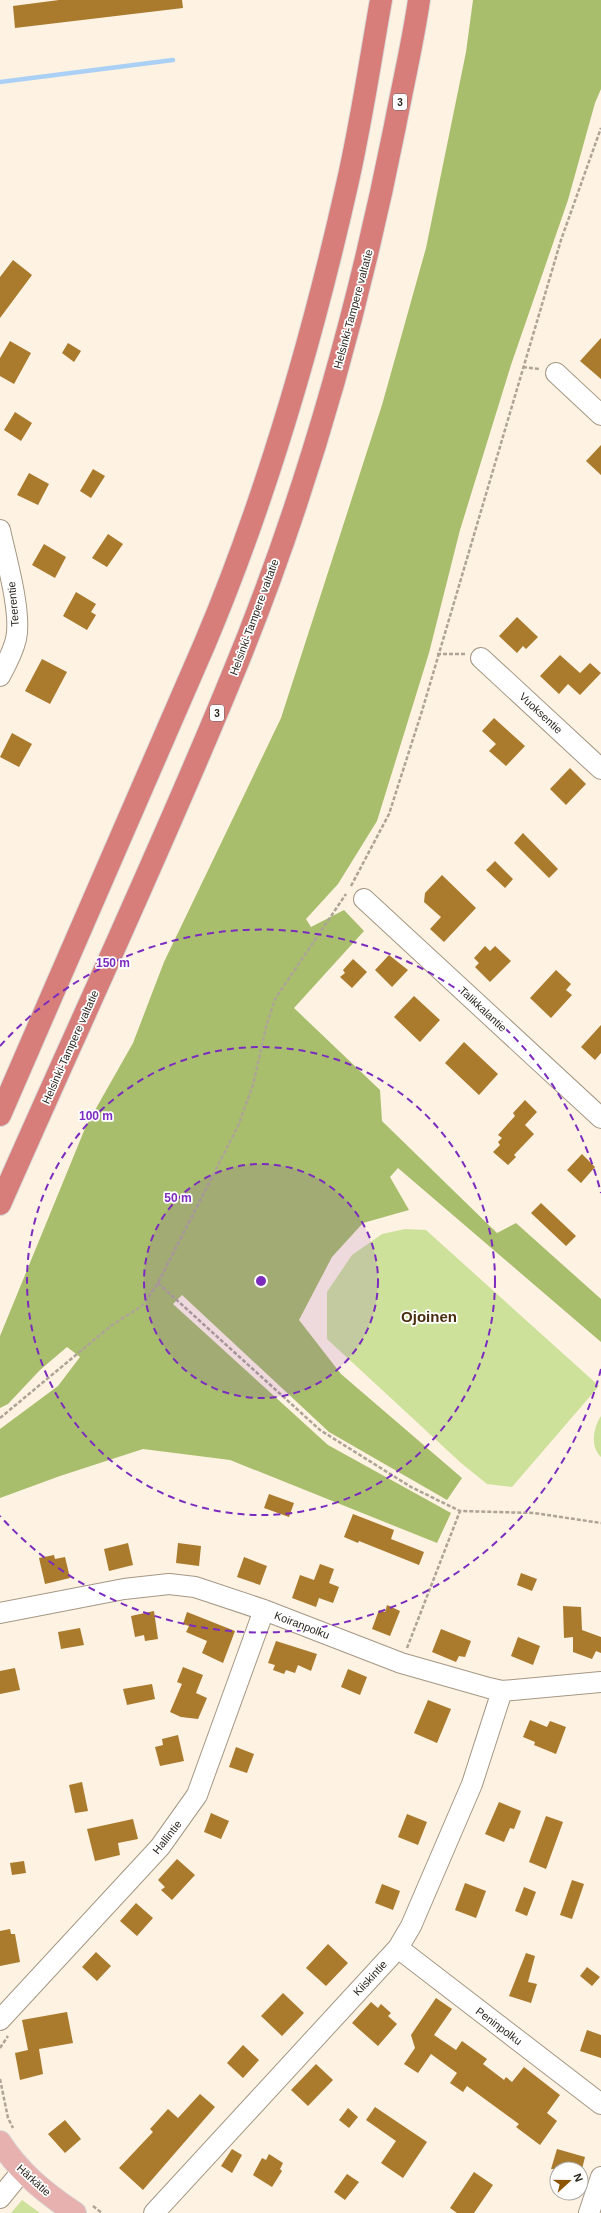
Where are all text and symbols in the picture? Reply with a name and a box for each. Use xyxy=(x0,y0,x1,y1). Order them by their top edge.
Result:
road number: 3 xyxy=(393,94,407,110)
street label: Helsinki-Tampere valtatie xyxy=(331,248,375,370)
street label: Helsinki-Tampere valtatie xyxy=(227,557,281,677)
street label: Teerentie xyxy=(5,581,21,627)
street label: Vuoksentie xyxy=(517,690,565,736)
road number: 3 xyxy=(210,705,224,721)
text: 150 m xyxy=(96,956,130,970)
street label: Talikkalantie xyxy=(457,984,509,1034)
street label: Helsinki-Tampere valtatie xyxy=(40,988,100,1106)
text: 100 m xyxy=(79,1109,113,1123)
text: 50 m xyxy=(164,1191,192,1205)
centre of rings xyxy=(254,1274,268,1288)
district label: Ojoinen xyxy=(401,1308,457,1325)
street label: Koiranpolku xyxy=(273,1609,331,1641)
street label: Hallintie xyxy=(150,1818,184,1856)
street label: Kiiskintie xyxy=(351,1958,389,1998)
street label: Peninpolku xyxy=(474,2005,524,2047)
north arrow xyxy=(549,2161,589,2201)
street label: Härkätie xyxy=(15,2162,53,2198)
text: N xyxy=(571,2172,585,2183)

